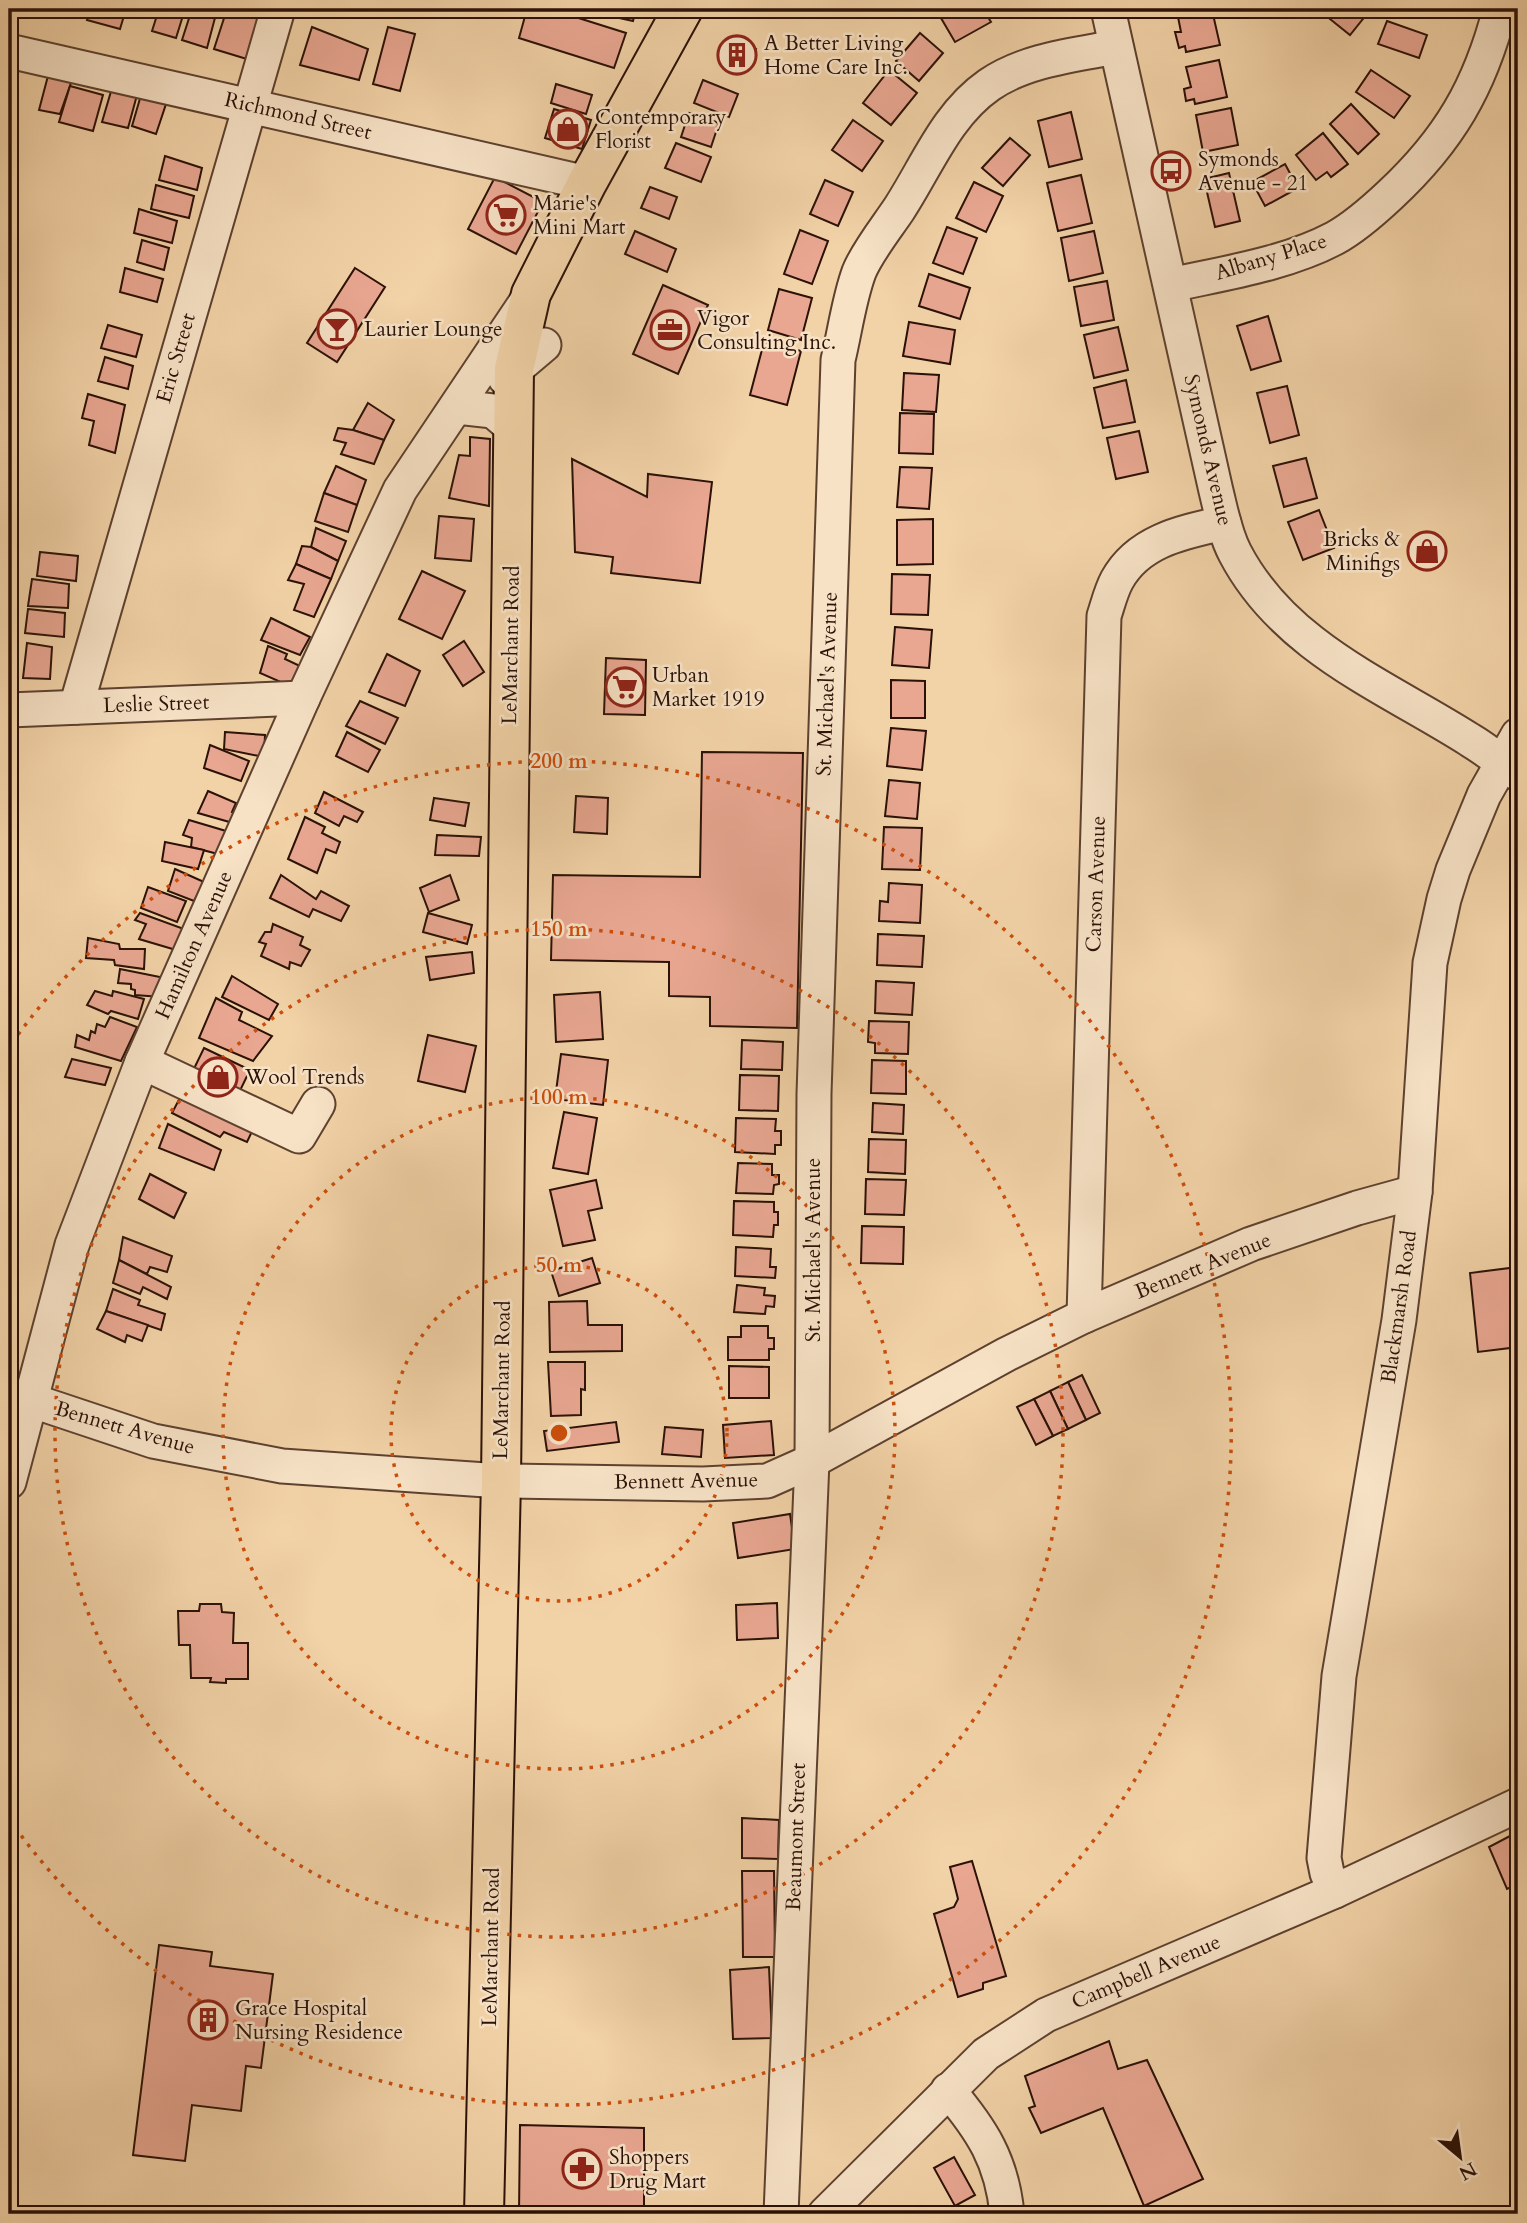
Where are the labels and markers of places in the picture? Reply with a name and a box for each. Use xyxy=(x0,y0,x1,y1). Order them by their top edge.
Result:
place label: A Better Living Home Care Inc. xyxy=(764,29,908,82)
building icon: A Better Living Home Care Inc. xyxy=(716,34,758,76)
place label: Contemporary Florist xyxy=(595,103,726,156)
shop icon: Contemporary Florist xyxy=(547,108,589,150)
place label: Symonds Avenue - 21 xyxy=(1198,145,1308,198)
bus stop icon: Symonds Avenue - 21 xyxy=(1150,150,1192,192)
place label: Marie's Mini Mart xyxy=(533,189,626,242)
supermarket icon: Marie's Mini Mart xyxy=(485,194,527,236)
place label: Vigor Consulting Inc. xyxy=(697,304,836,357)
bar icon: Laurier Lounge xyxy=(316,308,358,350)
office icon: Vigor Consulting Inc. xyxy=(649,309,691,351)
place label: Laurier Lounge xyxy=(364,315,503,344)
place label: Bricks & Minifigs xyxy=(1323,525,1400,578)
shop icon: Bricks & Minifigs xyxy=(1406,530,1448,572)
place label: Urban Market 1919 xyxy=(652,661,765,714)
supermarket icon: Urban Market 1919 xyxy=(604,666,646,708)
shop icon: Wool Trends xyxy=(197,1056,239,1098)
place label: Wool Trends xyxy=(244,1063,365,1092)
centre of rings xyxy=(547,1421,571,1445)
place label: Grace Hospital Nursing Residence xyxy=(235,1994,403,2047)
building icon: Grace Hospital Nursing Residence xyxy=(187,1999,229,2041)
place label: Shoppers Drug Mart xyxy=(609,2143,706,2196)
pharmacy icon: Shoppers Drug Mart xyxy=(561,2148,603,2190)

